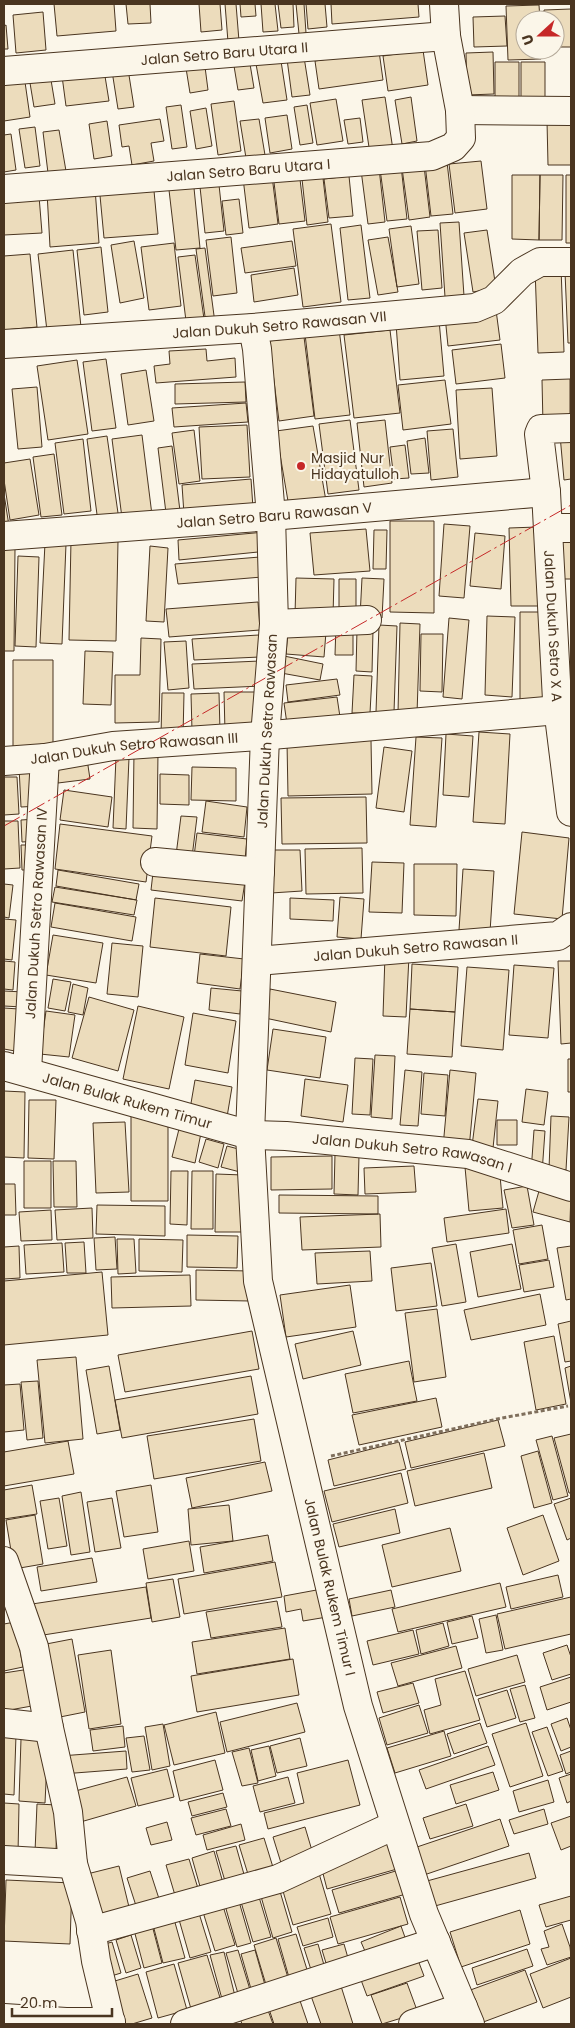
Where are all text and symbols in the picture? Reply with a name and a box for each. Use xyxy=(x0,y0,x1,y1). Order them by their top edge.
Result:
north arrow xyxy=(515,10,565,60)
text: U xyxy=(517,31,539,48)
street label: Jalan Setro Baru Utara II xyxy=(140,37,309,70)
street label: Jalan Setro Baru Utara I xyxy=(166,154,331,186)
street label: Jalan Dukuh Setro Rawasan VII xyxy=(171,306,387,343)
place label: Masjid Nur Hidayatulloh xyxy=(311,448,399,484)
marker: Masjid Nur Hidayatulloh xyxy=(295,460,307,472)
street label: Jalan Setro Baru Rawasan V xyxy=(176,497,373,533)
street label: Jalan Dukuh Setro X A xyxy=(539,549,567,702)
street label: Jalan Dukuh Setro Rawasan xyxy=(252,633,282,829)
street label: Jalan Dukuh Setro Rawasan III xyxy=(30,728,239,769)
street label: Jalan Dukuh Setro Rawasan IV xyxy=(20,807,52,1019)
street label: Jalan Dukuh Setro Rawasan II xyxy=(312,929,519,966)
street label: Jalan Bulak Rukem Timur xyxy=(40,1067,214,1134)
street label: Jalan Dukuh Setro Rawasan I xyxy=(311,1129,515,1177)
street label: Jalan Bulak Rukem Timur I xyxy=(299,1496,361,1678)
scale bar xyxy=(12,1986,112,2018)
text: 20 m xyxy=(20,1992,58,2013)

